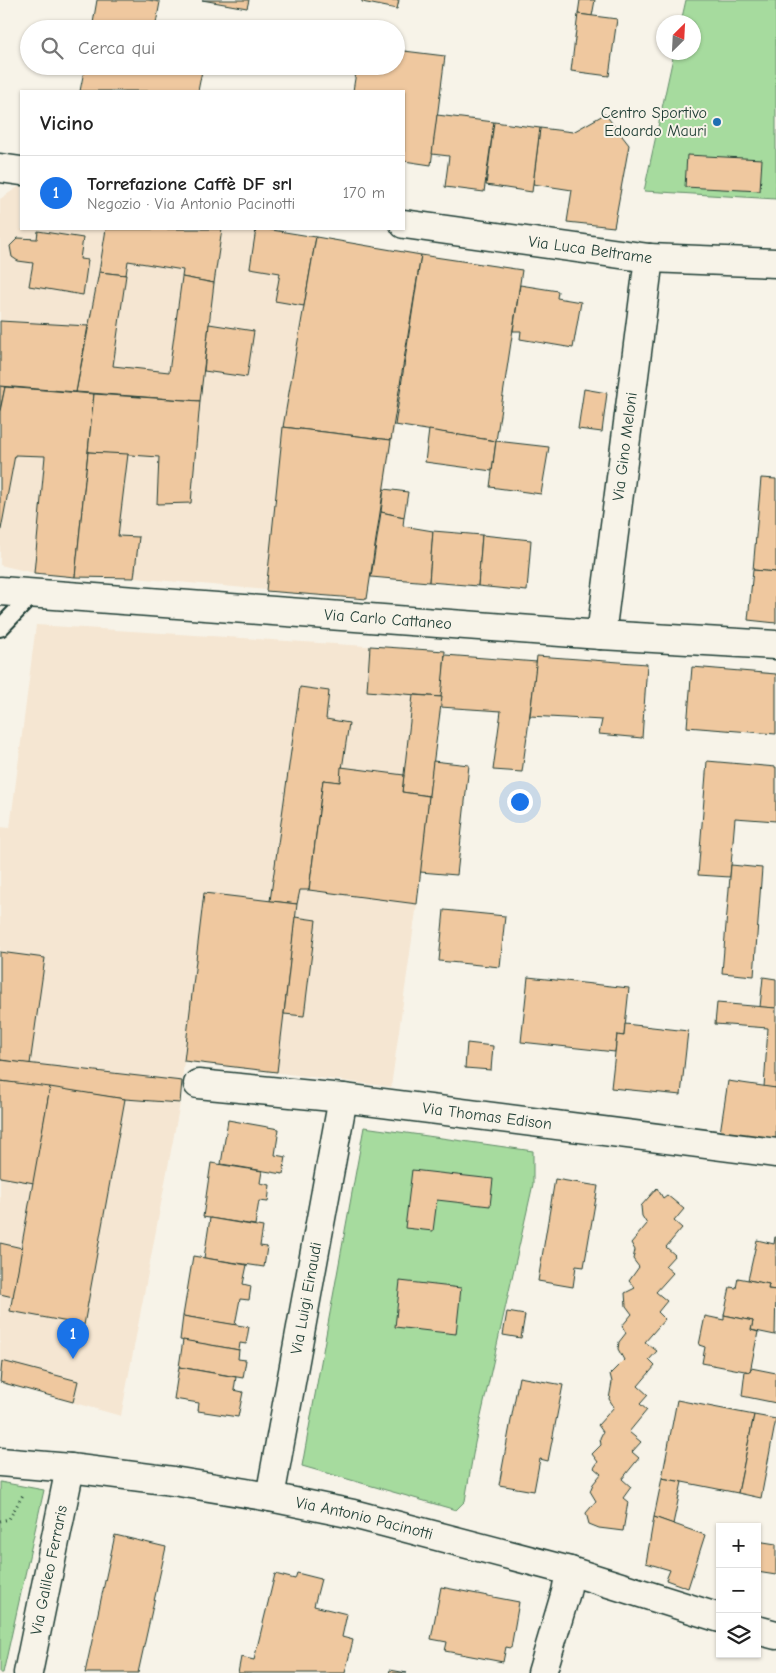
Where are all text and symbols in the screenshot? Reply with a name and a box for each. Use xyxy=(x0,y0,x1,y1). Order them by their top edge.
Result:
north arrow xyxy=(656,15,701,60)
search box xyxy=(20,20,405,75)
icon: search xyxy=(38,34,66,62)
text: Cerca qui xyxy=(78,37,155,59)
place label: Centro Sportivo Edoardo Mauri xyxy=(601,104,707,140)
text: Vicino xyxy=(40,111,94,135)
marker: Centro Sportivo Edoardo Mauri xyxy=(711,116,723,128)
text: Torrefazione Caffè DF srl xyxy=(87,173,292,195)
text: 1 xyxy=(53,184,59,202)
text: 170 m xyxy=(343,184,385,202)
text: Negozio · Via Antonio Pacinotti xyxy=(87,195,295,213)
street label: Via Luca Beltrame xyxy=(527,232,653,267)
street label: Via Gino Meloni xyxy=(609,391,641,502)
street label: Via Carlo Cattaneo xyxy=(323,606,452,633)
your location xyxy=(507,789,533,815)
street label: Via Thomas Edison xyxy=(421,1099,553,1133)
street label: Via Luigi Einaudi xyxy=(287,1241,325,1356)
pin: 1 xyxy=(57,1318,89,1359)
street label: Via Antonio Pacinotti xyxy=(294,1493,435,1544)
street label: Via Galileo Ferraris xyxy=(27,1503,71,1637)
map controls xyxy=(716,1523,761,1658)
button: + xyxy=(716,1523,761,1568)
button: − xyxy=(716,1568,761,1613)
button: layers xyxy=(716,1613,761,1658)

